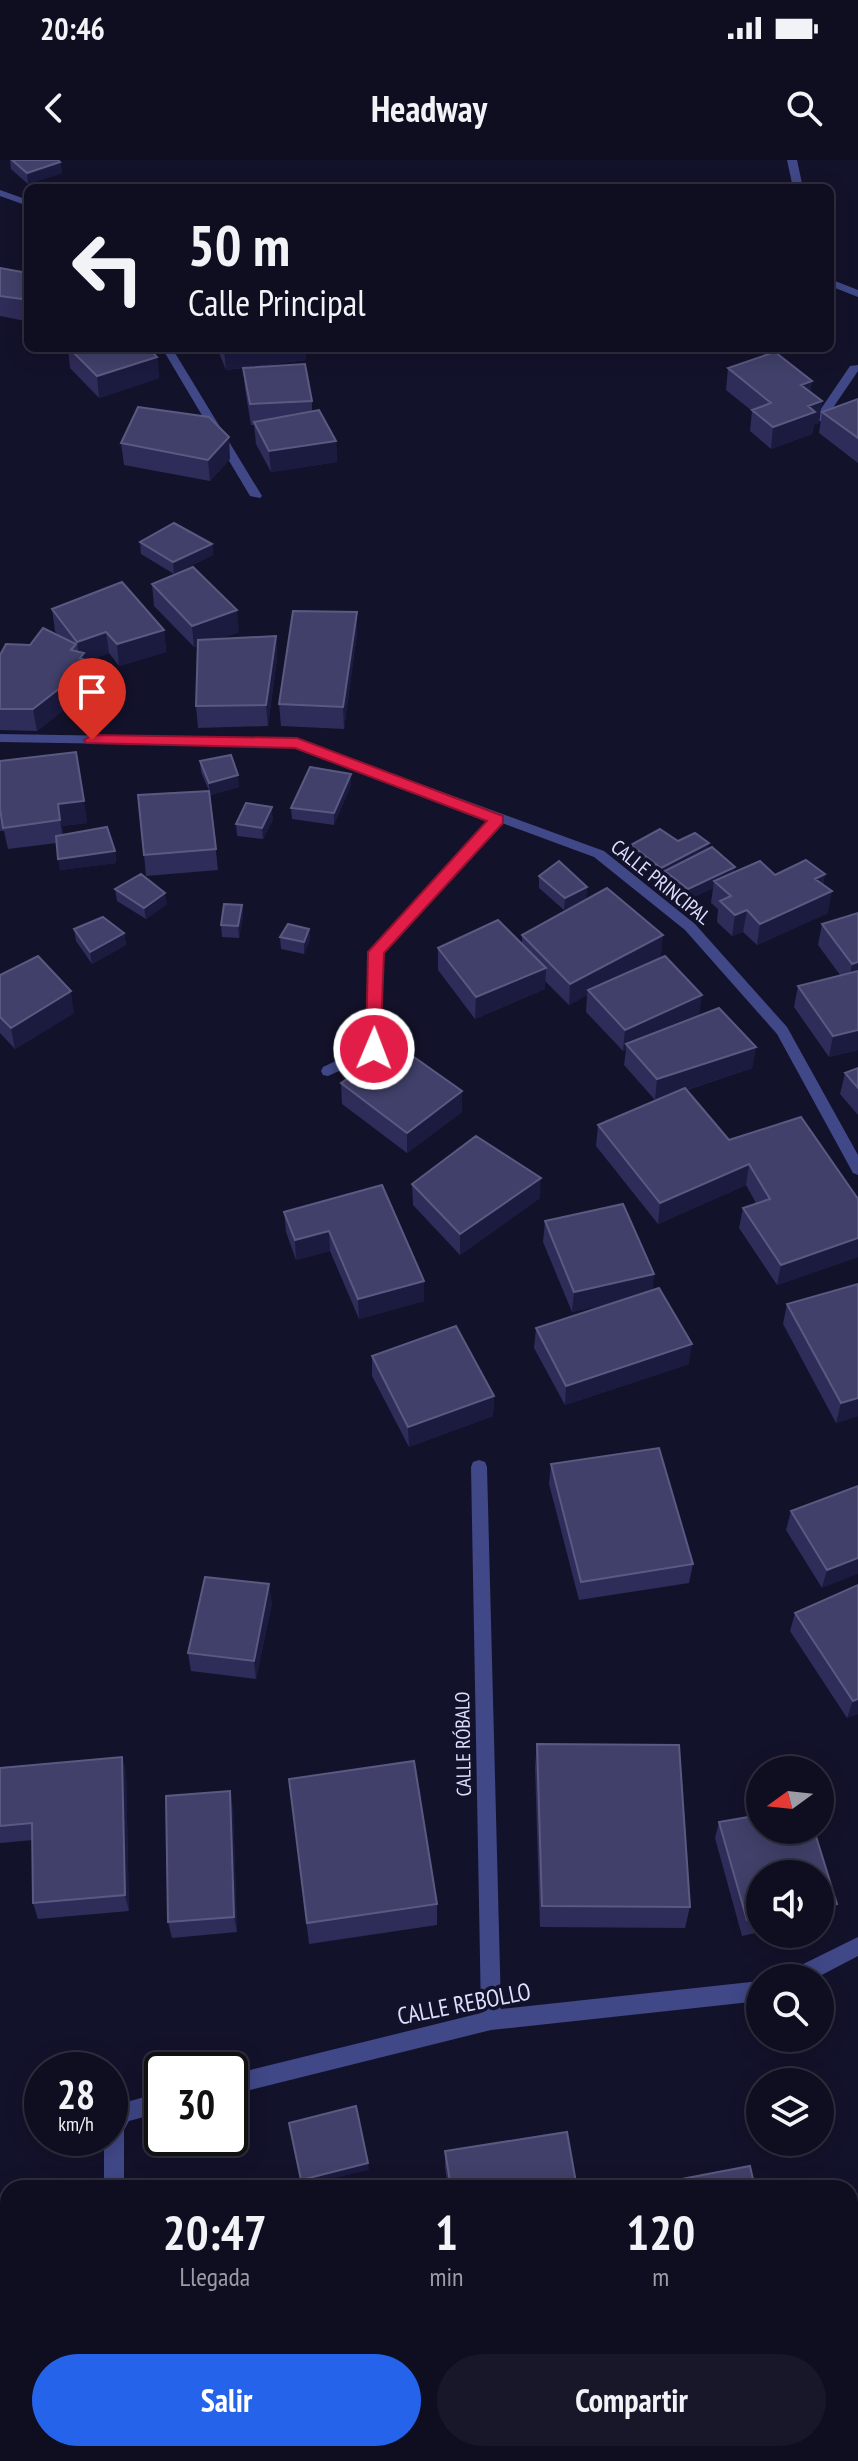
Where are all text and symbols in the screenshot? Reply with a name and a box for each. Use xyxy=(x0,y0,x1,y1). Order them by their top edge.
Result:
text: 20:46 xyxy=(40,9,105,48)
text: Headway xyxy=(371,85,487,132)
icon: back xyxy=(32,86,76,130)
icon: search xyxy=(782,86,826,130)
text: 50 m xyxy=(188,209,290,281)
icon: left xyxy=(56,216,160,320)
text: Calle Principal xyxy=(188,279,366,326)
pin xyxy=(58,658,126,740)
icon: arrive xyxy=(70,670,114,714)
street label: CALLE PRINCIPAL xyxy=(606,834,717,931)
position arrow xyxy=(332,1007,416,1091)
street label: CALLE RÓBALO xyxy=(449,1691,477,1797)
north arrow xyxy=(746,1756,834,1844)
map controls xyxy=(746,1756,834,2156)
button: sound xyxy=(746,1860,834,1948)
button: search xyxy=(746,1964,834,2052)
street label: CALLE REBOLLO xyxy=(395,1975,533,2032)
speed limit sign: 30 xyxy=(144,2052,248,2156)
text: 28 xyxy=(57,2068,95,2120)
button: layers xyxy=(746,2068,834,2156)
text: km/h xyxy=(58,2111,94,2137)
text: 20:47 xyxy=(163,2201,267,2263)
text: 1 xyxy=(435,2201,458,2263)
text: 120 xyxy=(626,2201,695,2263)
text: Llegada xyxy=(179,2260,250,2293)
text: min xyxy=(429,2260,463,2293)
text: m xyxy=(652,2260,669,2293)
button: Salir xyxy=(32,2354,421,2446)
button: Compartir xyxy=(437,2354,826,2446)

